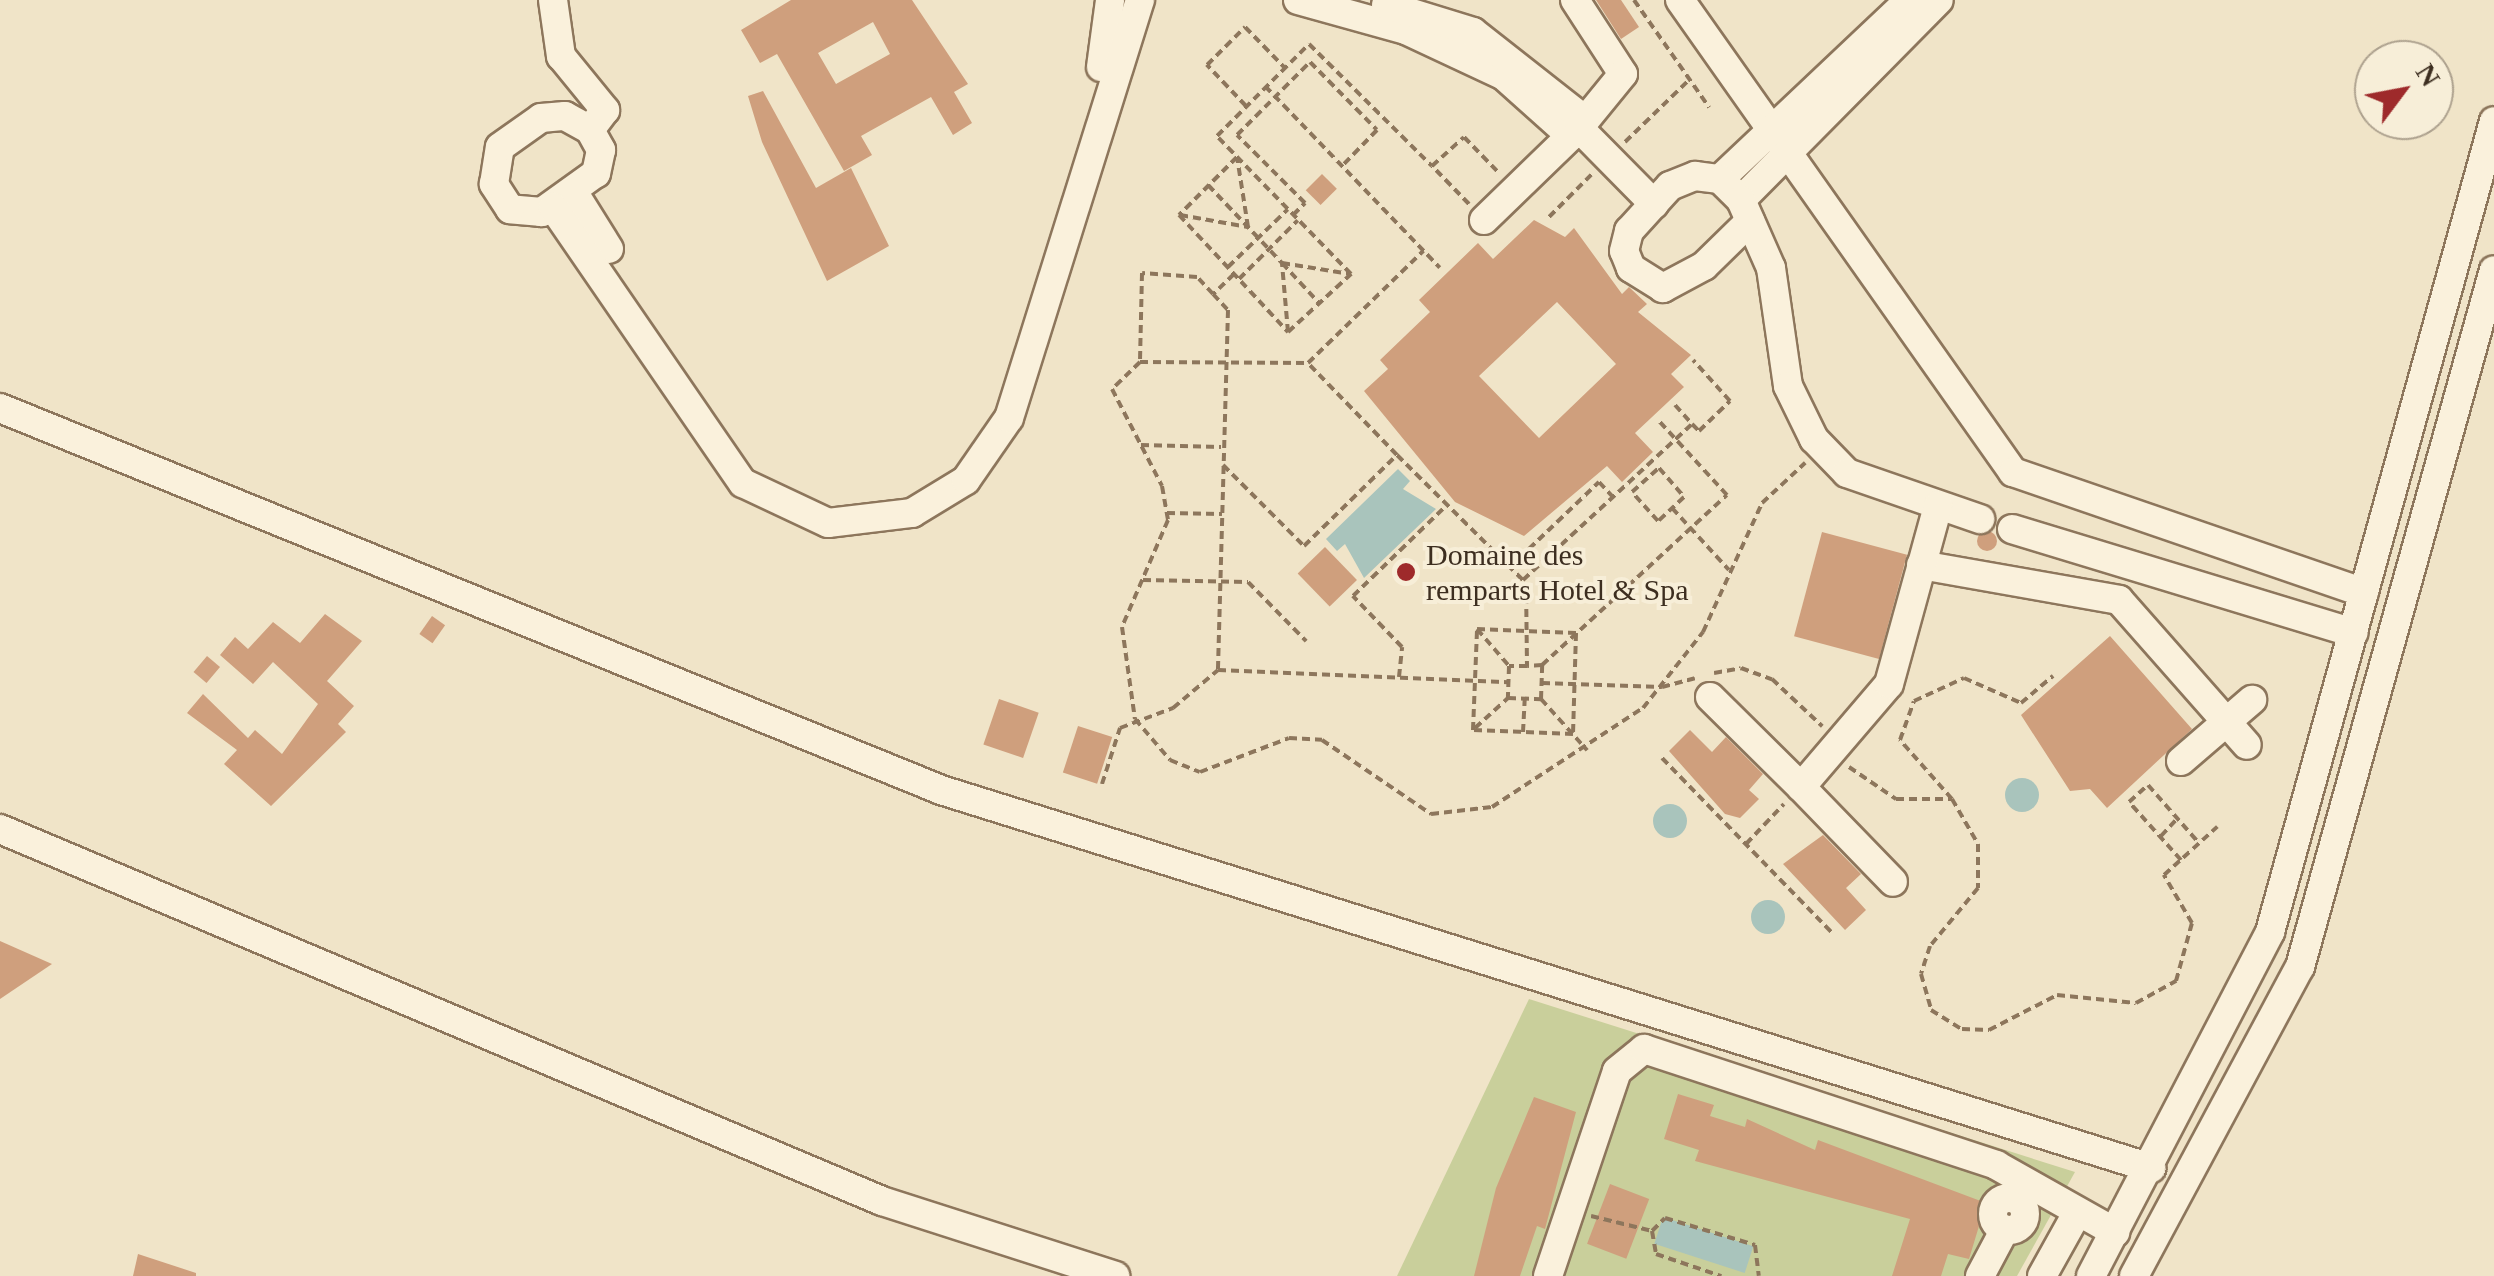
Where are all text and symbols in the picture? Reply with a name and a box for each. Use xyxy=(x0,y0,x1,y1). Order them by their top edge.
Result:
north arrow xyxy=(2354,40,2454,140)
text: N xyxy=(2410,58,2447,92)
place label: Domaine des remparts Hotel & Spa xyxy=(1426,537,1688,608)
marker: Domaine des remparts Hotel & Spa xyxy=(1395,561,1417,583)

